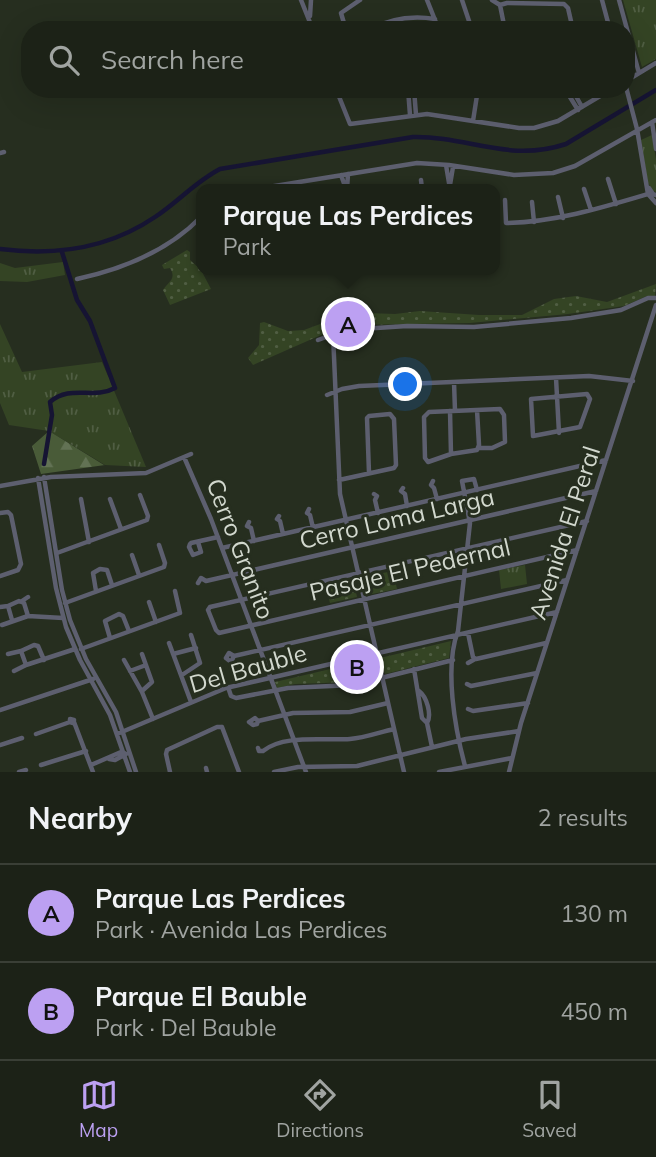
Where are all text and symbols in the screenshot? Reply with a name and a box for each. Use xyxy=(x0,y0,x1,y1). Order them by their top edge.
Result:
search box xyxy=(21,21,635,98)
icon: search xyxy=(45,41,83,79)
text: Search here xyxy=(101,43,244,76)
popup xyxy=(196,184,500,275)
text: Parque Las Perdices xyxy=(223,199,473,232)
text: Park xyxy=(223,232,271,261)
pin: A xyxy=(325,298,371,350)
your location xyxy=(388,367,422,401)
street label: Avenida El Peral xyxy=(522,442,606,623)
street label: Cerro Granito xyxy=(200,474,281,623)
street label: Cerro Loma Larga xyxy=(296,481,497,555)
street label: Pasaje El Pedernal xyxy=(306,531,513,607)
street label: Del Bauble xyxy=(186,637,310,699)
pin: B xyxy=(334,641,380,693)
text: Nearby xyxy=(28,799,132,837)
text: 2 results xyxy=(538,803,628,832)
text: Parque Las Perdices xyxy=(95,882,346,915)
text: A xyxy=(42,899,60,928)
text: 130 m xyxy=(560,899,628,928)
text: Park · Avenida Las Perdices xyxy=(95,915,387,944)
text: Parque El Bauble xyxy=(95,980,307,1013)
text: B xyxy=(43,997,59,1026)
text: 450 m xyxy=(560,997,628,1026)
text: Park · Del Bauble xyxy=(95,1013,276,1042)
tab: Map xyxy=(79,1076,118,1142)
tab: Directions xyxy=(276,1076,364,1142)
tab: Saved xyxy=(522,1076,577,1142)

